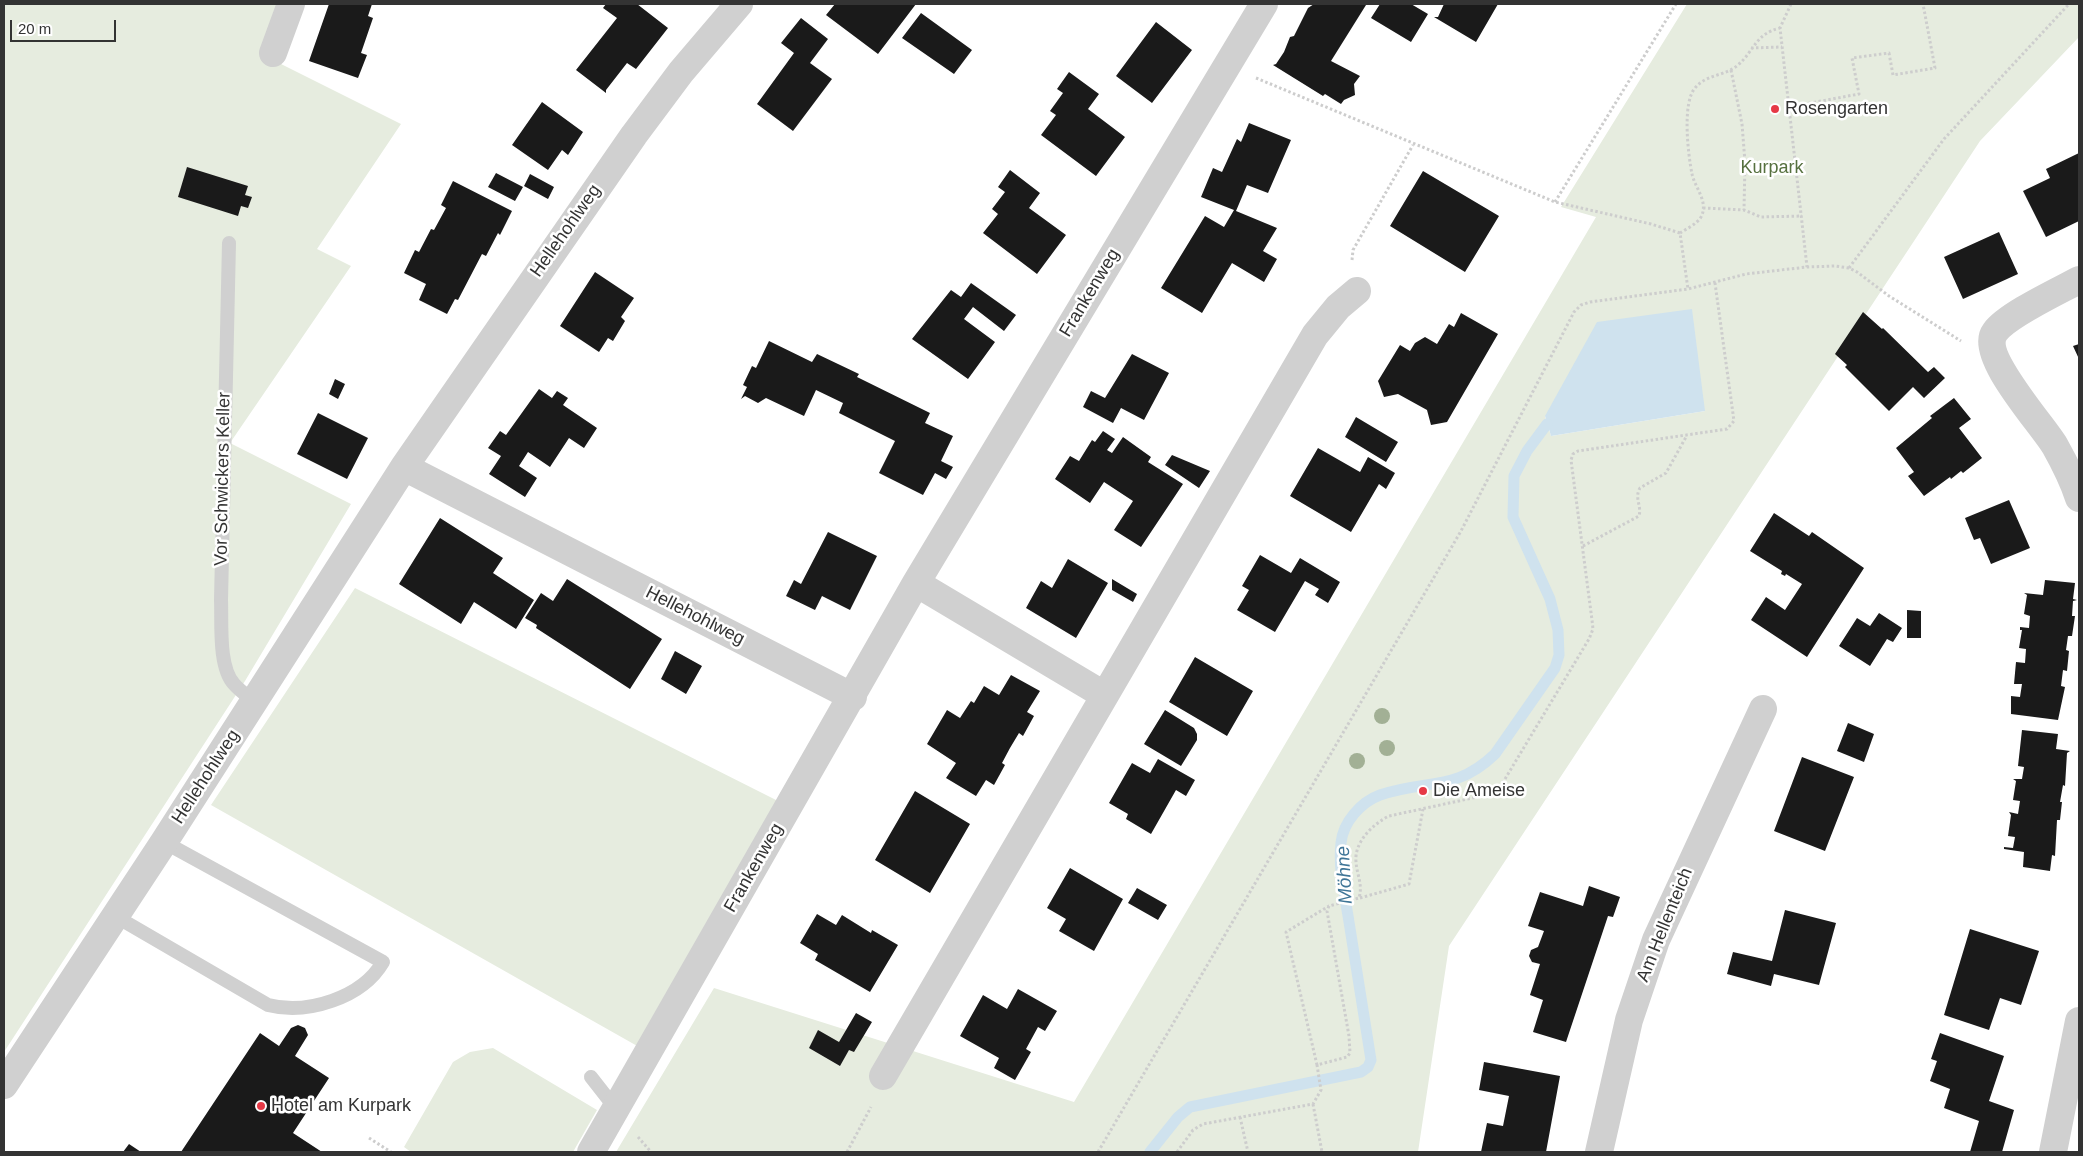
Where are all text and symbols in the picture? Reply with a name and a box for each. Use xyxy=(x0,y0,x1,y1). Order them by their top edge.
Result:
scale bar xyxy=(12,10,119,42)
text: 20 m xyxy=(18,20,51,37)
place label: Rosengarten xyxy=(1785,98,1888,120)
marker: Rosengarten xyxy=(1769,103,1781,115)
park label: Kurpark xyxy=(1740,157,1804,179)
street label: Hellehohlweg xyxy=(526,181,606,281)
street label: Frankenweg xyxy=(1055,245,1125,341)
street label: Vor Schwickers Keller xyxy=(211,392,235,566)
street label: Hellehohlweg xyxy=(642,582,748,650)
street label: Hellehohlweg xyxy=(168,726,244,828)
place label: Die Ameise xyxy=(1433,780,1525,802)
marker: Die Ameise xyxy=(1417,785,1429,797)
street label: Frankenweg xyxy=(720,820,788,916)
water label: Möhne xyxy=(1332,845,1358,905)
street label: Am Hellenteich xyxy=(1632,865,1698,985)
place label: Hotel am Kurpark xyxy=(271,1095,411,1117)
marker: Hotel am Kurpark xyxy=(255,1100,267,1112)

